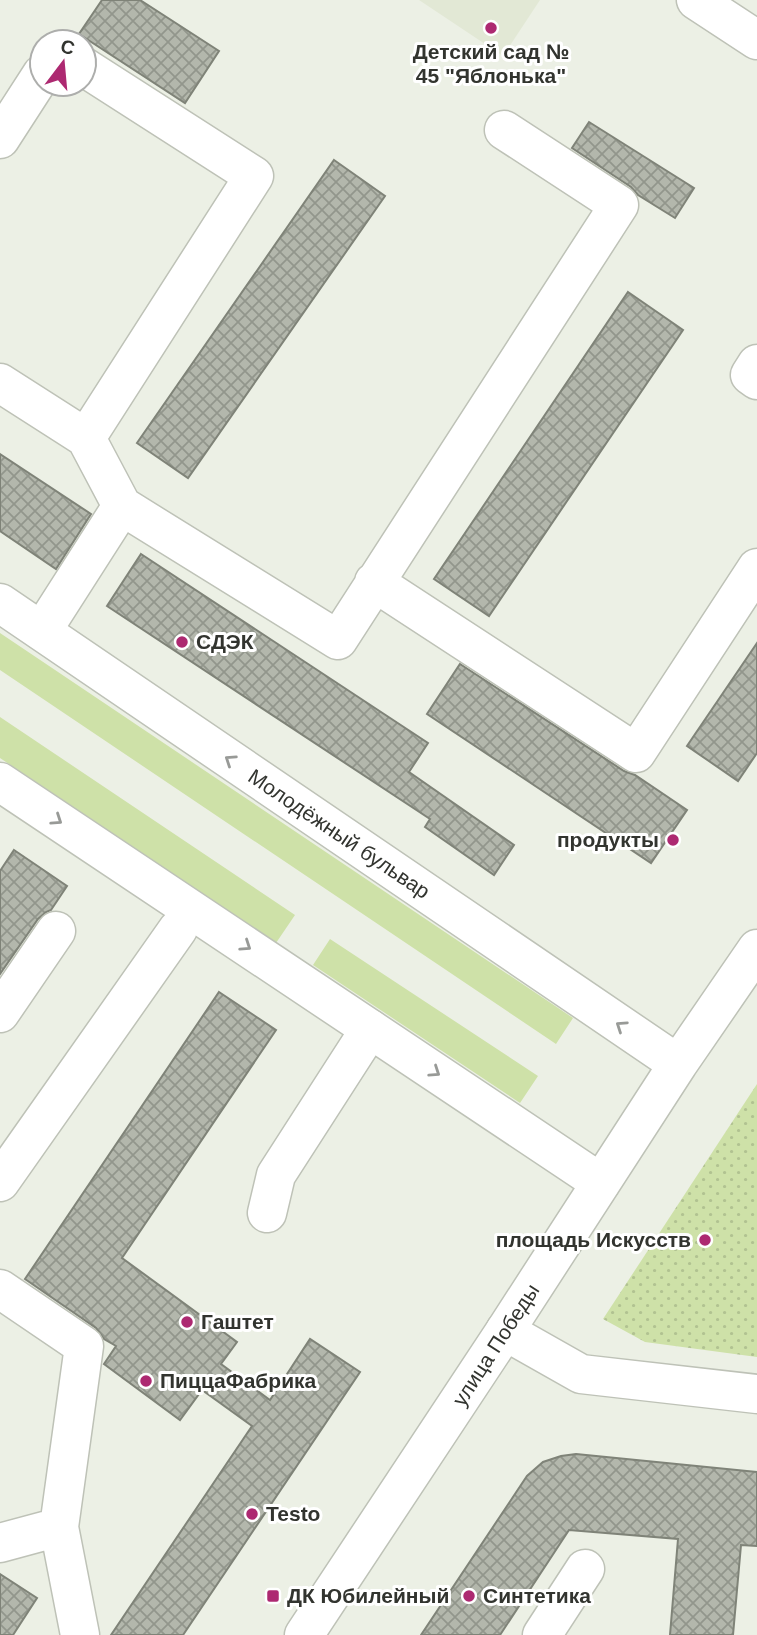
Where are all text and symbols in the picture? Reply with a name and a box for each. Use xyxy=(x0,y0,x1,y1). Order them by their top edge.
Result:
marker: Детский сад № 45 "Яблонька" xyxy=(483,20,499,36)
north arrow xyxy=(28,28,98,98)
text: С xyxy=(58,35,77,59)
place label: Детский сад № 45 "Яблонька" xyxy=(413,40,569,87)
place label: СДЭК xyxy=(196,630,254,653)
marker: СДЭК xyxy=(174,634,190,650)
one-way arrow xyxy=(225,755,238,768)
street label: Молодёжный бульвар xyxy=(244,764,434,903)
one-way arrow xyxy=(49,812,62,824)
place label: продукты xyxy=(557,828,659,851)
marker: продукты xyxy=(665,832,681,848)
one-way arrow xyxy=(238,938,251,951)
one-way arrow xyxy=(616,1022,629,1034)
one-way arrow xyxy=(428,1064,441,1077)
place label: площадь Искусств xyxy=(496,1228,691,1251)
marker: площадь Искусств xyxy=(697,1232,713,1248)
street label: улица Победы xyxy=(448,1279,544,1410)
place label: Гаштет xyxy=(201,1310,274,1333)
marker: Гаштет xyxy=(179,1314,195,1330)
place label: ПиццаФабрика xyxy=(160,1369,317,1392)
marker: ПиццаФабрика xyxy=(138,1373,154,1389)
place label: Testo xyxy=(266,1502,320,1525)
marker: Testo xyxy=(244,1506,260,1522)
place label: ДК Юбилейный xyxy=(287,1584,449,1607)
place label: Синтетика xyxy=(483,1584,591,1607)
marker: ДК Юбилейный xyxy=(265,1588,281,1604)
marker: Синтетика xyxy=(461,1588,477,1604)

